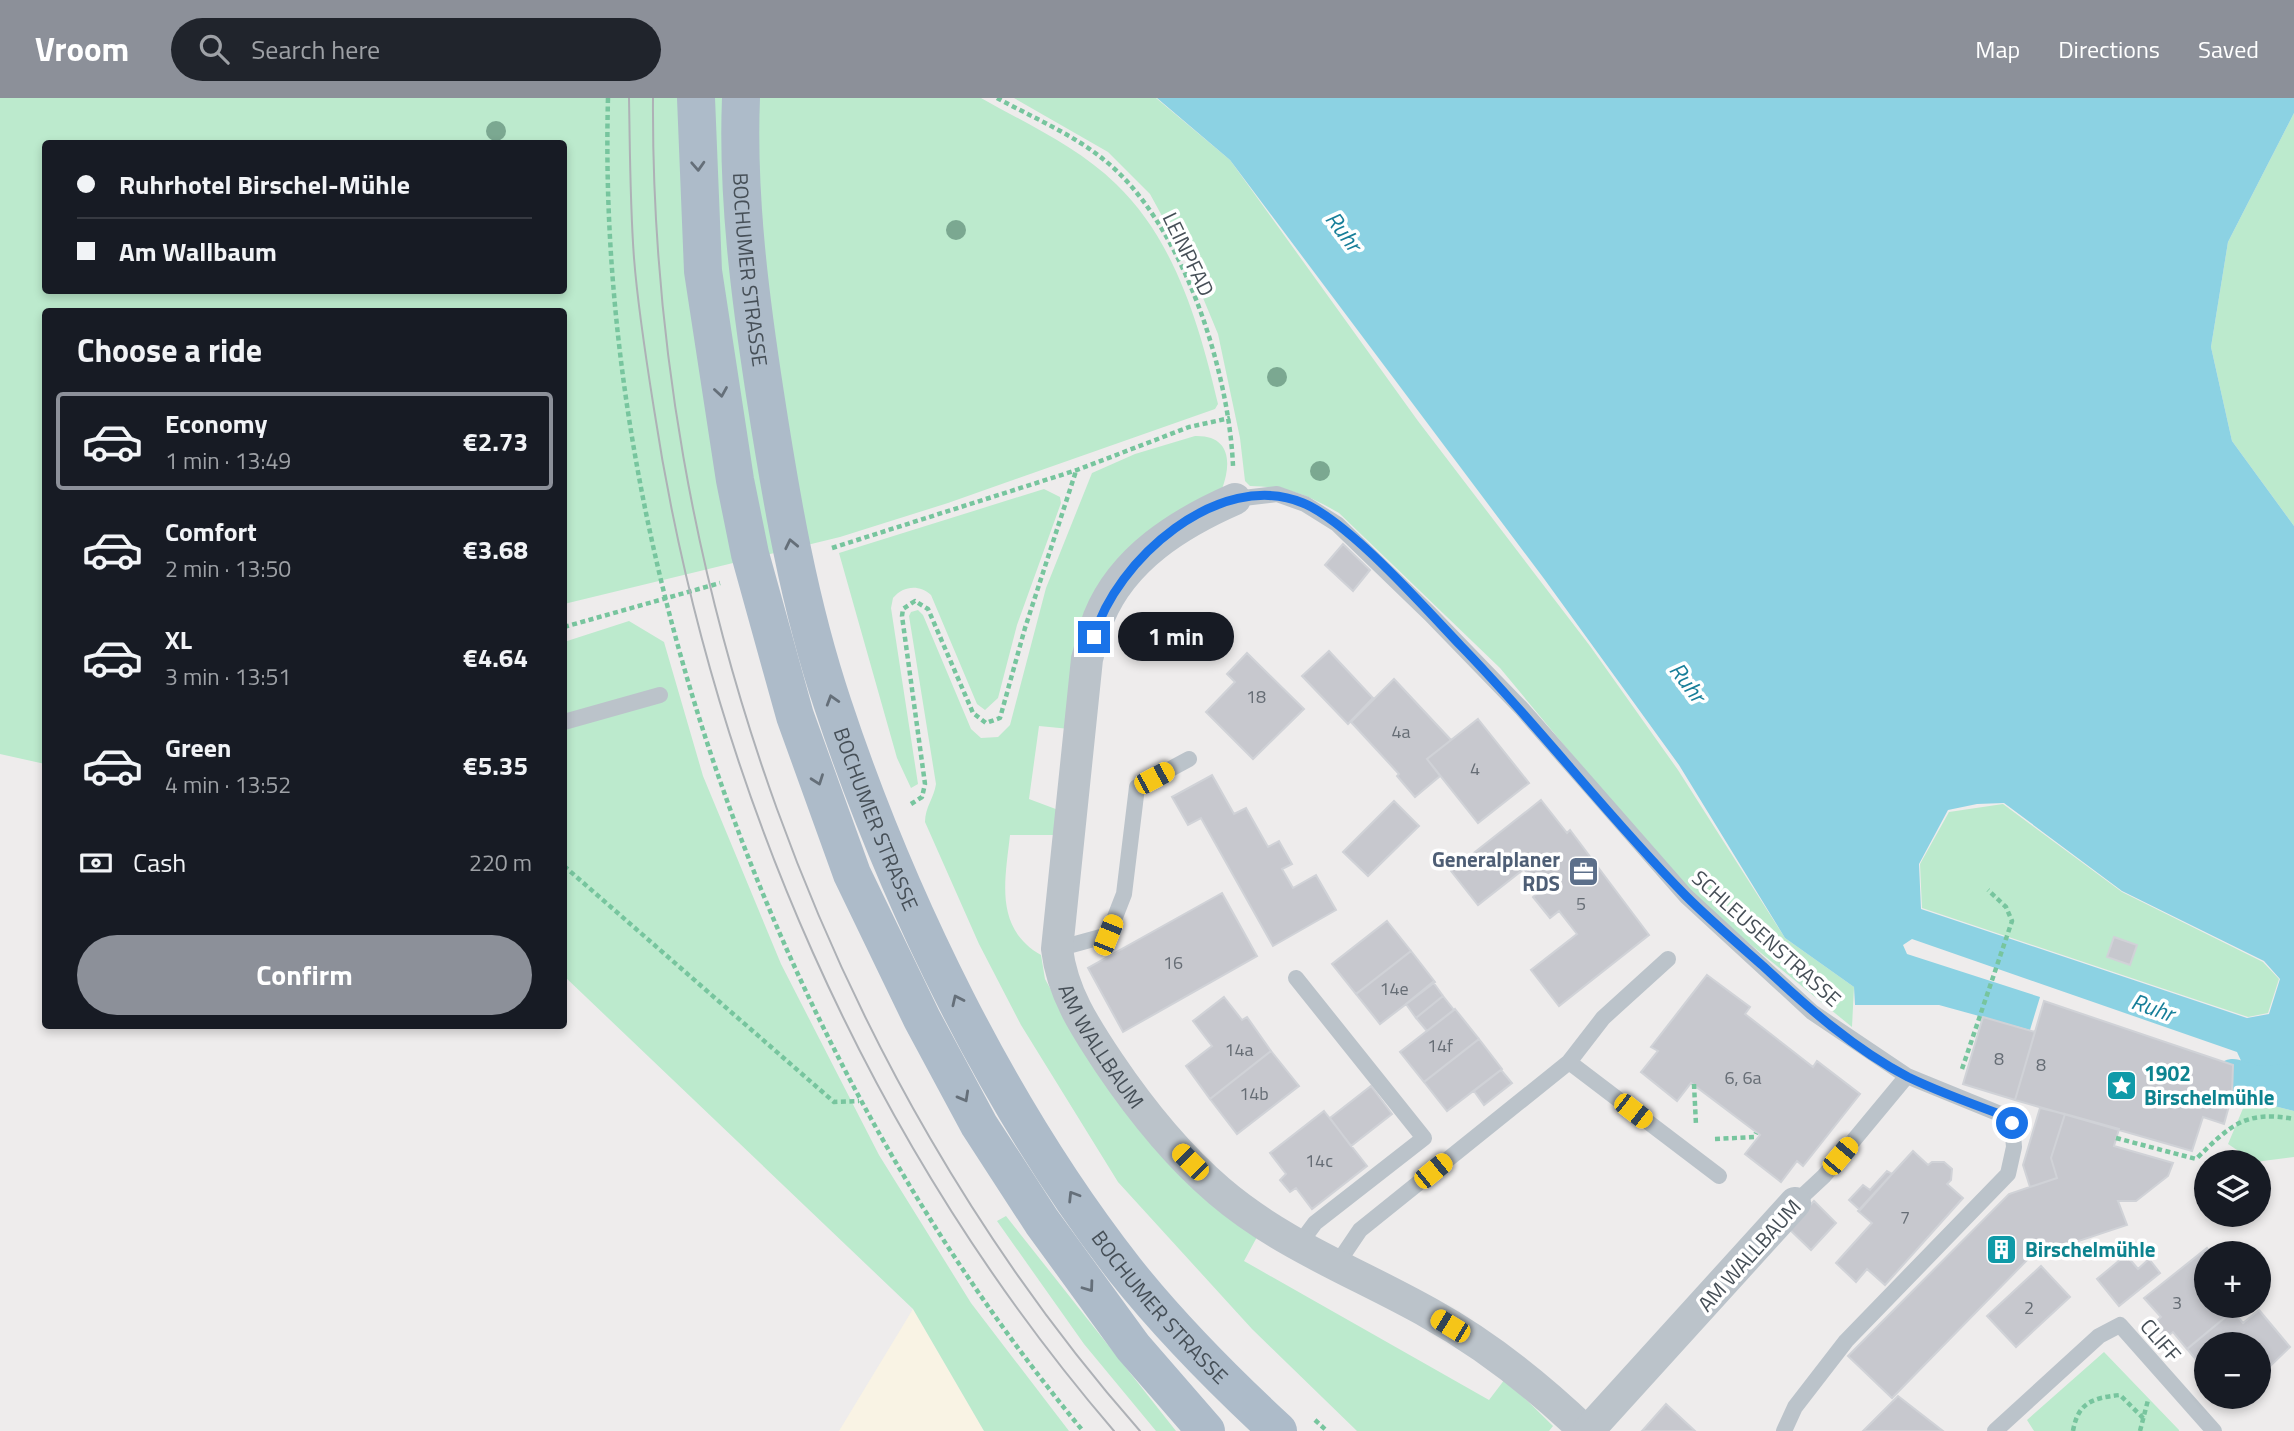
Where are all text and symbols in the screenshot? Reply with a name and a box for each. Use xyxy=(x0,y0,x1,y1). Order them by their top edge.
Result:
search box xyxy=(171,18,661,81)
text: Vroom xyxy=(35,24,129,74)
icon: search xyxy=(195,30,233,68)
text: Search here xyxy=(251,30,380,69)
text: Map xyxy=(1975,31,2020,67)
text: Directions xyxy=(2058,31,2160,67)
text: Saved xyxy=(2198,31,2259,67)
one-way arrow xyxy=(691,161,706,172)
text: Ruhrhotel Birschel-Mühle xyxy=(119,165,410,204)
street label: BOCHUMER STRASSE xyxy=(725,172,777,369)
water label: Ruhr xyxy=(1317,203,1373,261)
street label: LEINPFAD xyxy=(1155,207,1223,301)
text: Am Wallbaum xyxy=(119,232,277,271)
text: Choose a ride xyxy=(77,326,262,374)
one-way arrow xyxy=(713,386,728,398)
text: Economy xyxy=(165,404,267,443)
icon: car xyxy=(81,410,144,473)
text: €2.73 xyxy=(463,422,528,461)
text: 1 min · 13:49 xyxy=(165,443,291,478)
text: Comfort xyxy=(165,512,257,551)
icon: car xyxy=(81,518,144,581)
text: €3.68 xyxy=(463,530,528,569)
one-way arrow xyxy=(785,538,800,550)
text: 2 min · 13:50 xyxy=(165,551,291,586)
callout: 1 min xyxy=(1118,612,1234,662)
text: 1 min xyxy=(1148,619,1204,654)
text: XL xyxy=(165,620,192,659)
route end xyxy=(1078,621,1110,653)
icon: car xyxy=(81,626,144,689)
text: €4.64 xyxy=(463,638,528,677)
water label: Ruhr xyxy=(1661,654,1717,712)
text: 3 min · 13:51 xyxy=(165,659,291,694)
house number: 18 xyxy=(1246,683,1266,710)
one-way arrow xyxy=(825,694,840,706)
house number: 4a xyxy=(1391,718,1411,745)
street label: BOCHUMER STRASSE xyxy=(826,723,927,916)
text: Green xyxy=(165,728,231,767)
icon: car xyxy=(81,734,144,797)
text: €5.35 xyxy=(463,746,528,785)
house number: 4 xyxy=(1470,755,1480,782)
car xyxy=(1131,759,1178,797)
text: 4 min · 13:52 xyxy=(165,767,291,802)
one-way arrow xyxy=(810,773,824,785)
text: Cash xyxy=(133,843,186,882)
place label: Generalplaner RDS xyxy=(1432,843,1560,899)
icon: cash xyxy=(77,844,115,882)
text: 220 m xyxy=(469,845,532,880)
office icon: Generalplaner RDS xyxy=(1566,854,1600,888)
street label: SCHLEUSENSTRASSE xyxy=(1685,862,1849,1014)
house number: 5 xyxy=(1576,890,1586,917)
car xyxy=(1091,912,1126,958)
button: Confirm xyxy=(77,935,532,1015)
house number: 16 xyxy=(1163,949,1183,976)
house number: 14e xyxy=(1379,975,1409,1002)
street label: AM WALLBAUM xyxy=(1051,979,1152,1115)
water label: Ruhr xyxy=(2127,983,2182,1031)
one-way arrow xyxy=(952,995,966,1007)
house number: 14f xyxy=(1427,1032,1453,1059)
house number: 14a xyxy=(1224,1036,1254,1063)
house number: 8 xyxy=(1994,1045,2004,1072)
house number: 8 xyxy=(2036,1051,2046,1078)
place label: 1902 Birschelmühle xyxy=(2144,1057,2275,1113)
house number: 6, 6a xyxy=(1724,1064,1762,1091)
place icon: 1902 Birschelmühle xyxy=(2104,1068,2138,1102)
house number: 14b xyxy=(1239,1080,1269,1107)
one-way arrow xyxy=(956,1090,969,1103)
car xyxy=(1610,1090,1657,1132)
route start xyxy=(1996,1107,2028,1139)
car xyxy=(1819,1133,1862,1179)
car xyxy=(1168,1140,1213,1184)
house number: 14c xyxy=(1305,1147,1333,1174)
car xyxy=(1411,1150,1456,1192)
map controls xyxy=(2194,1150,2271,1409)
button: layers xyxy=(2194,1150,2271,1227)
one-way arrow xyxy=(1068,1191,1081,1204)
street label: AM WALLBAUM xyxy=(1690,1192,1808,1318)
house number: 7 xyxy=(1900,1204,1910,1231)
street label: BOCHUMER STRASSE xyxy=(1084,1223,1236,1391)
building icon: Birschelmühle xyxy=(1985,1232,2019,1266)
place label: Birschelmühle xyxy=(2025,1233,2156,1265)
button: + xyxy=(2194,1241,2271,1318)
one-way arrow xyxy=(1081,1279,1093,1292)
house number: 3 xyxy=(2172,1289,2182,1316)
house number: 2 xyxy=(2024,1294,2034,1321)
car xyxy=(1427,1306,1474,1346)
street label: CLIFF xyxy=(2133,1311,2189,1369)
button: − xyxy=(2194,1332,2271,1409)

